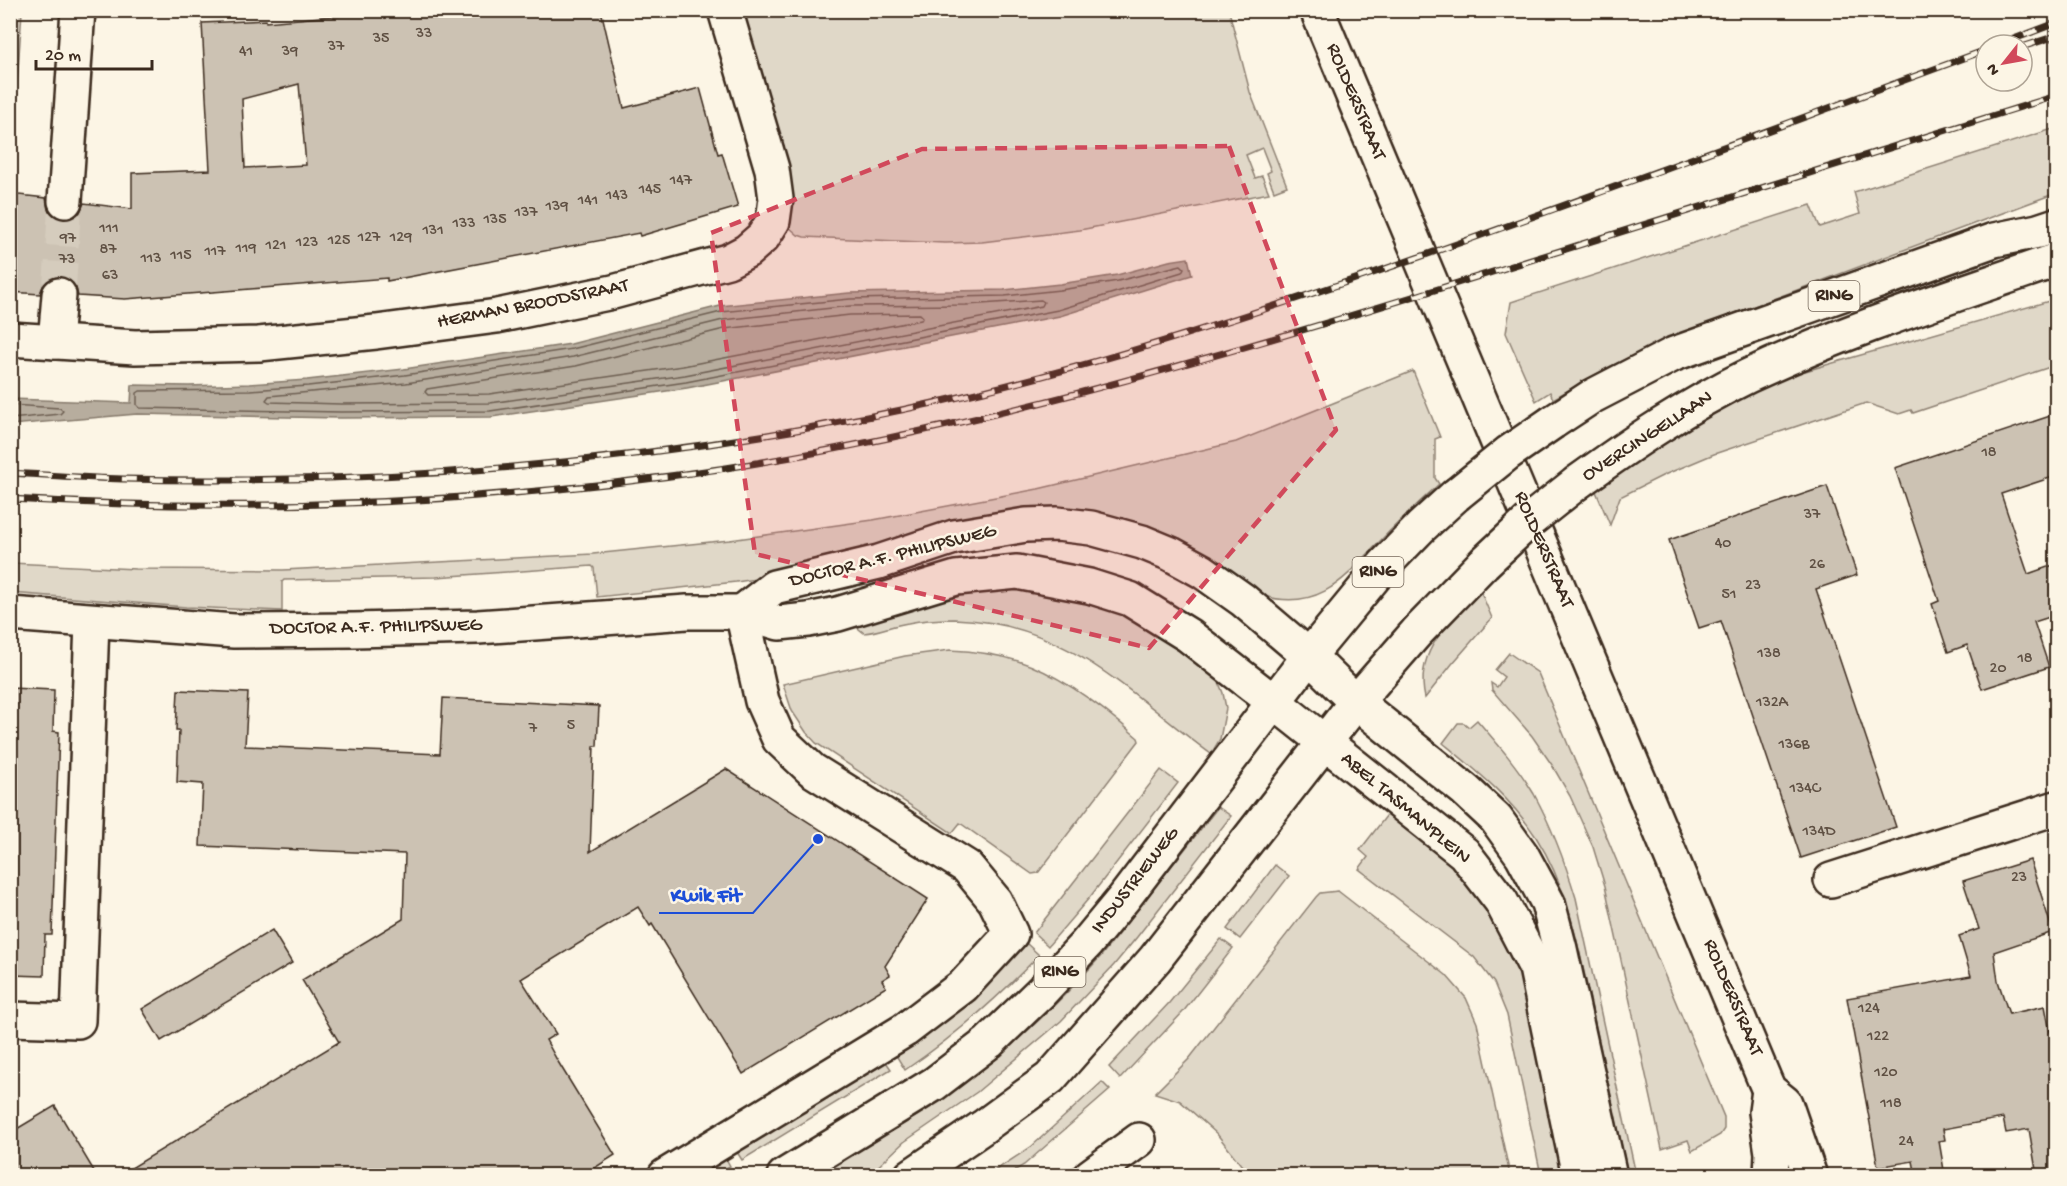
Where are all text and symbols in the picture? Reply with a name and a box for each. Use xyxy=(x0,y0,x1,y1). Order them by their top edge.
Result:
house number: 33 xyxy=(415,25,432,44)
house number: 35 xyxy=(372,30,389,49)
scale bar xyxy=(36,33,152,71)
north arrow xyxy=(1974,33,2034,93)
house number: 37 xyxy=(327,38,345,57)
street label: ROLDERSTRAAT xyxy=(1320,40,1390,165)
house number: 41 xyxy=(239,43,253,62)
house number: 39 xyxy=(281,43,298,62)
text: 20 m xyxy=(45,46,81,67)
text: N xyxy=(1983,59,2005,78)
house number: 147 xyxy=(669,172,693,191)
house number: 145 xyxy=(638,181,661,200)
house number: 143 xyxy=(605,187,628,206)
house number: 141 xyxy=(577,192,598,211)
house number: 139 xyxy=(545,198,568,217)
house number: 137 xyxy=(513,204,538,223)
house number: 135 xyxy=(482,211,507,230)
house number: 133 xyxy=(451,215,476,234)
house number: 111 xyxy=(98,220,119,239)
house number: 131 xyxy=(421,222,444,241)
house number: 127 xyxy=(357,229,381,248)
house number: 129 xyxy=(389,229,412,248)
house number: 97 xyxy=(59,230,77,249)
house number: 125 xyxy=(327,232,350,251)
house number: 123 xyxy=(295,234,318,253)
house number: 121 xyxy=(265,237,286,256)
house number: 119 xyxy=(235,240,256,259)
house number: 87 xyxy=(99,241,117,260)
house number: 117 xyxy=(203,243,226,262)
house number: 115 xyxy=(169,247,192,266)
house number: 113 xyxy=(139,250,162,269)
house number: 73 xyxy=(58,251,75,270)
house number: 63 xyxy=(102,267,118,286)
street label: HERMAN BROODSTRAAT xyxy=(435,275,632,335)
road number: RING xyxy=(1808,281,1860,311)
street label: OVERCINGELLAAN xyxy=(1578,386,1718,488)
house number: 18 xyxy=(1980,444,1997,463)
street label: ROLDERSTRAAT xyxy=(1508,488,1578,613)
house number: 37 xyxy=(1803,506,1821,525)
street label: DOCTOR A.F. PHILIPSWEG xyxy=(785,520,1000,594)
house number: 40 xyxy=(1715,535,1731,554)
house number: 26 xyxy=(1809,556,1826,575)
road number: RING xyxy=(1352,557,1404,587)
house number: 23 xyxy=(1745,577,1761,596)
house number: 51 xyxy=(1722,586,1736,605)
street label: DOCTOR A.F. PHILIPSWEG xyxy=(268,615,484,641)
house number: 138 xyxy=(1756,645,1781,664)
house number: 18 xyxy=(2016,650,2033,669)
house number: 20 xyxy=(1990,660,2006,679)
house number: 132A xyxy=(1755,694,1790,713)
house number: 5 xyxy=(567,717,575,736)
house number: 7 xyxy=(528,720,538,739)
house number: 136B xyxy=(1777,736,1810,755)
street label: ABEL TASMANPLEIN xyxy=(1335,748,1475,870)
house number: 134C xyxy=(1788,780,1822,799)
street label: INDUSTRIEWEG xyxy=(1087,822,1186,939)
house number: 134D xyxy=(1802,823,1836,842)
house number: 23 xyxy=(2011,869,2027,888)
callout: Kwik Fit xyxy=(659,874,753,913)
text: Kwik Fit xyxy=(670,885,744,910)
street label: ROLDERSTRAAT xyxy=(1697,936,1767,1061)
road number: RING xyxy=(1034,957,1086,987)
house number: 124 xyxy=(1857,1000,1880,1019)
house number: 122 xyxy=(1866,1028,1889,1047)
house number: 120 xyxy=(1873,1064,1898,1083)
house number: 118 xyxy=(1879,1095,1902,1114)
house number: 24 xyxy=(1898,1133,1914,1152)

